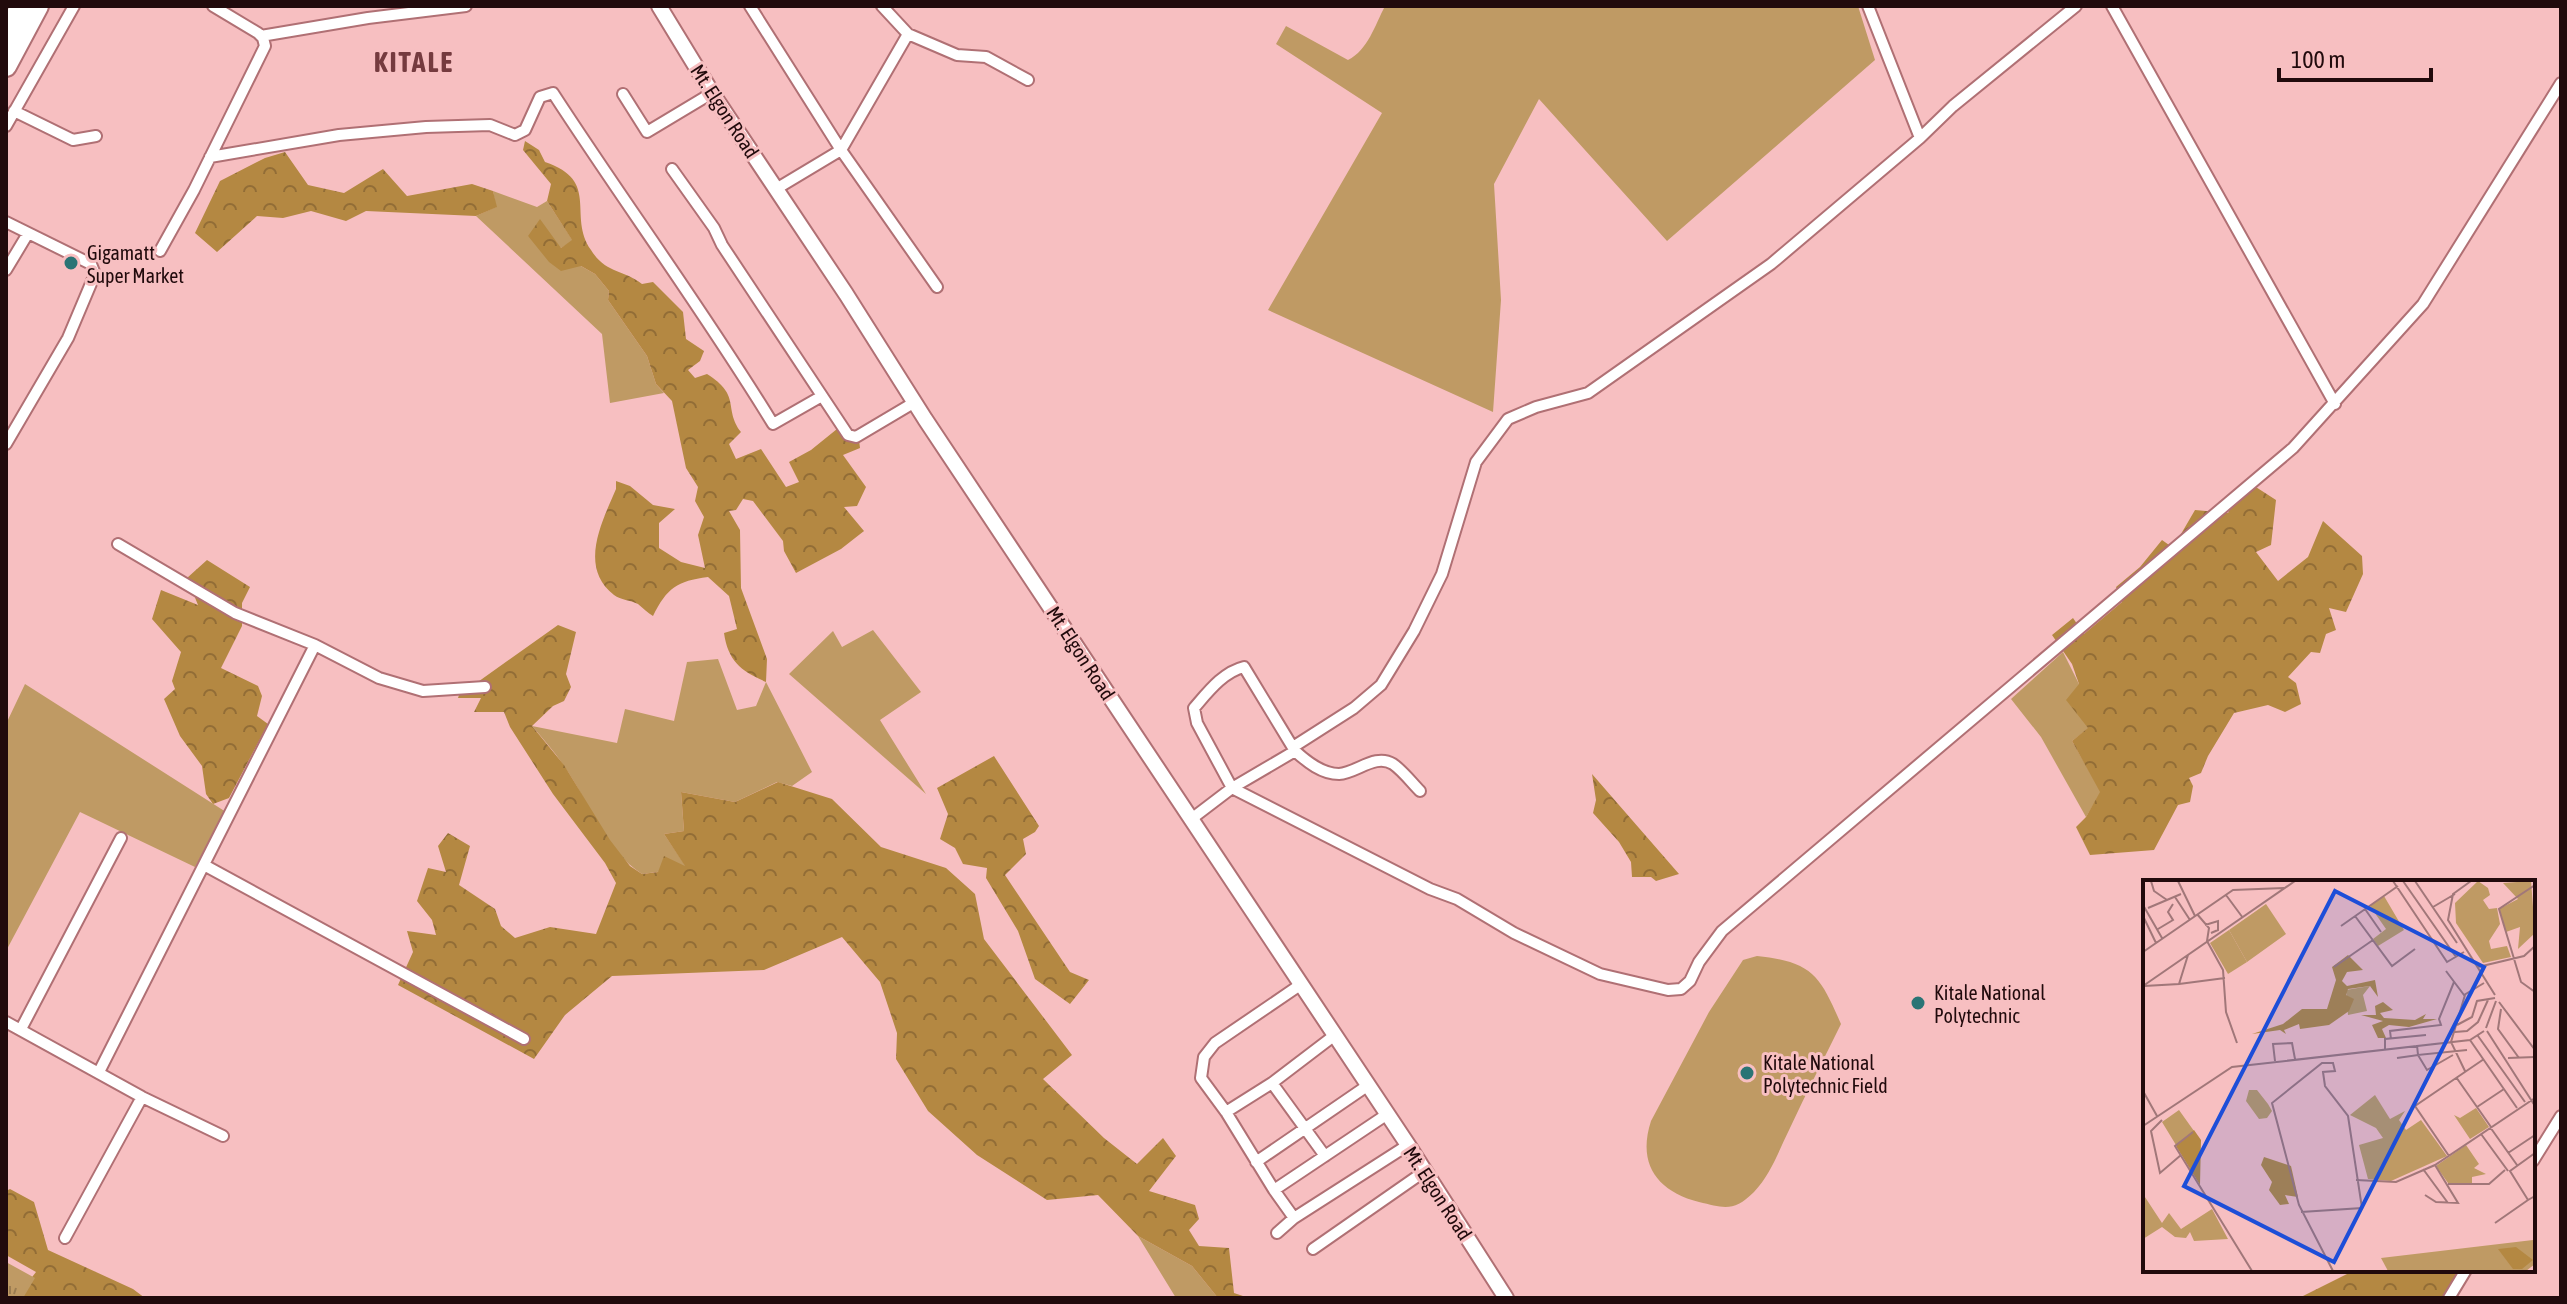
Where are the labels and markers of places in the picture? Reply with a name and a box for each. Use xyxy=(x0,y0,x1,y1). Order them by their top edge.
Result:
place label: Gigamatt Super Market xyxy=(87,241,184,287)
marker: Gigamatt Super Market xyxy=(62,254,80,272)
place label: Kitale National Polytechnic xyxy=(1934,981,2046,1027)
marker: Kitale National Polytechnic xyxy=(1909,994,1927,1012)
place label: Kitale National Polytechnic Field xyxy=(1763,1051,1888,1097)
marker: Kitale National Polytechnic Field xyxy=(1738,1064,1756,1082)

